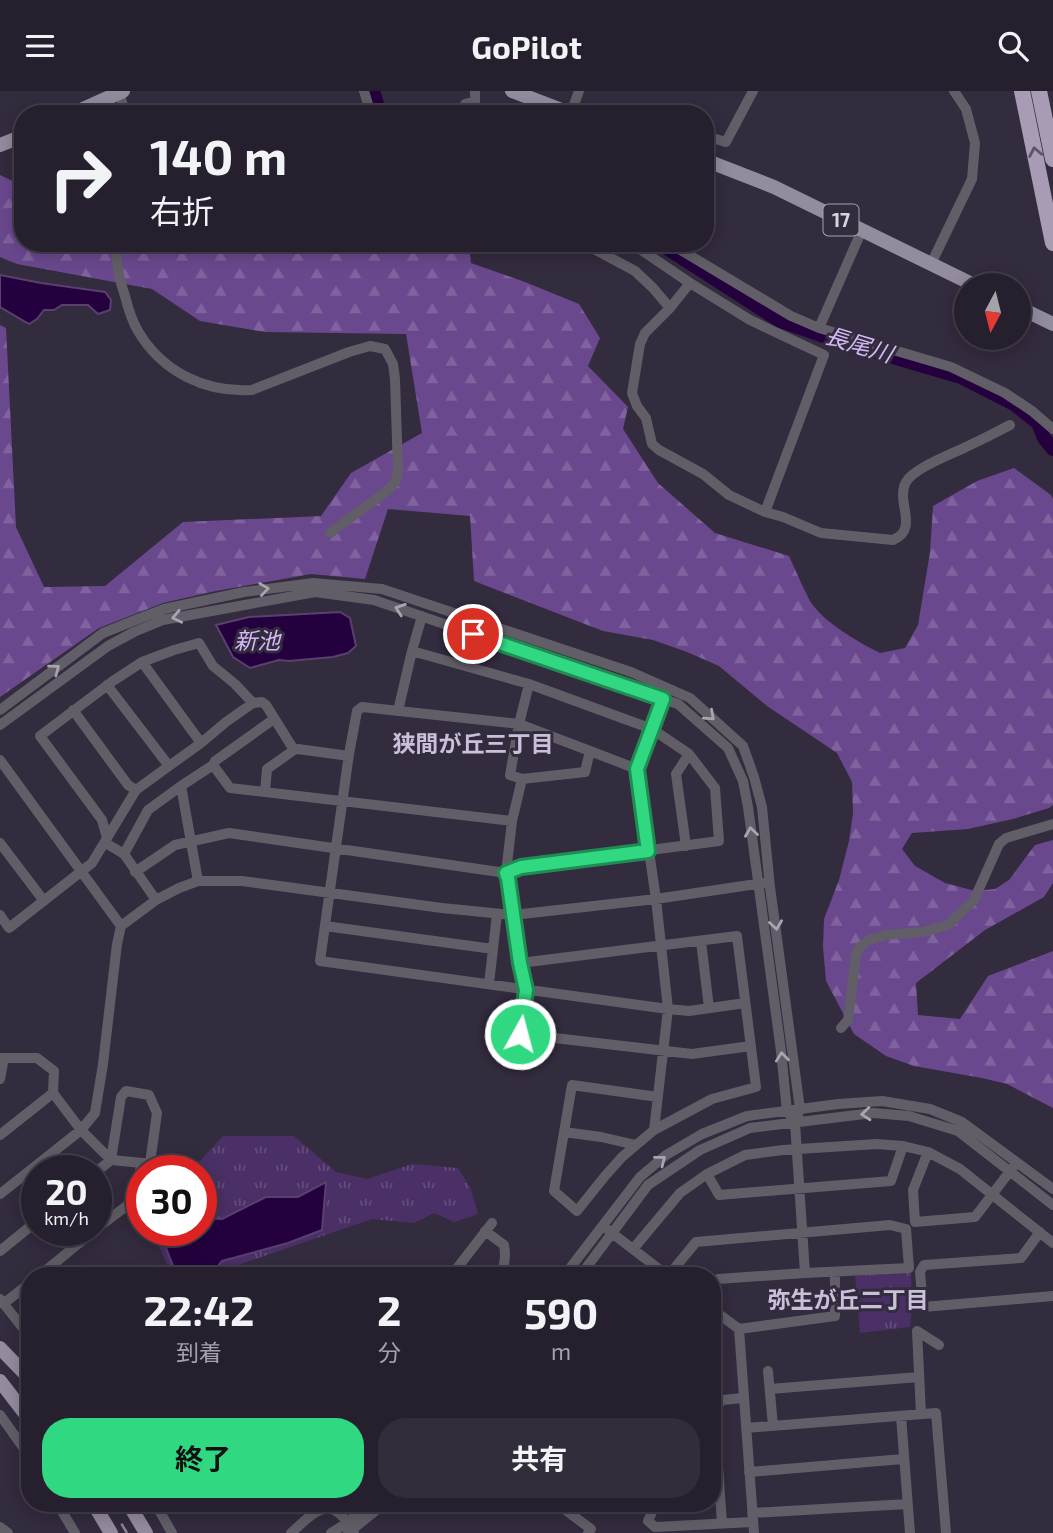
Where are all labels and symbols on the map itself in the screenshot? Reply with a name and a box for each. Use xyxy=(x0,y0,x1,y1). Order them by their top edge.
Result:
one-way arrow xyxy=(1028,146,1043,158)
road number: 17 xyxy=(824,204,858,235)
north arrow xyxy=(954,273,1031,350)
water label: 長尾川 xyxy=(822,321,899,368)
one-way arrow xyxy=(258,582,270,597)
one-way arrow xyxy=(394,603,407,617)
pin xyxy=(443,604,503,664)
one-way arrow xyxy=(171,609,183,624)
water label: 新池 xyxy=(234,626,282,654)
one-way arrow xyxy=(47,665,60,678)
one-way arrow xyxy=(702,708,715,720)
district label: 狭間が丘三丁目 xyxy=(393,729,554,757)
one-way arrow xyxy=(744,826,759,837)
one-way arrow xyxy=(768,919,783,931)
position arrow xyxy=(483,997,557,1071)
one-way arrow xyxy=(774,1051,789,1063)
one-way arrow xyxy=(860,1106,871,1121)
speed limit sign: 30 xyxy=(126,1155,217,1246)
one-way arrow xyxy=(653,1156,665,1169)
district label: 弥生が丘二丁目 xyxy=(768,1285,929,1313)

